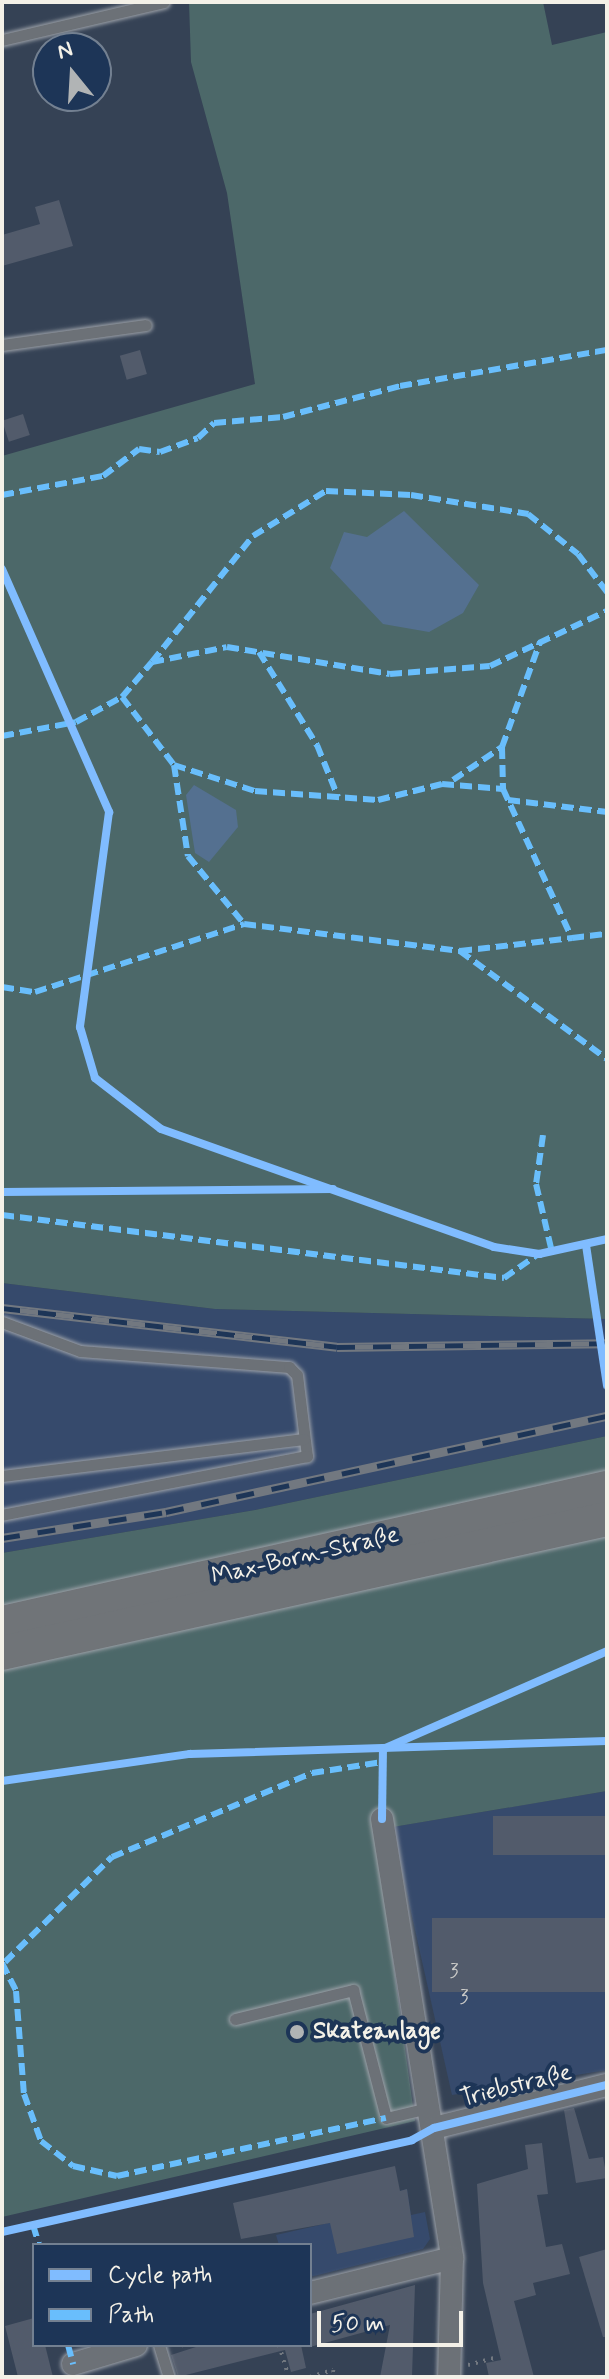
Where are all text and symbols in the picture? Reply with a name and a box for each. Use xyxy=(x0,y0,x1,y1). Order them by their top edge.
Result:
north arrow xyxy=(32,32,112,112)
text: N xyxy=(54,35,76,67)
street label: Max-Born-Straße xyxy=(209,1520,401,1592)
house number: 3 xyxy=(449,1959,459,1983)
house number: 3 xyxy=(459,1985,469,2009)
place label: Skateanlage xyxy=(313,2018,441,2046)
marker: Skateanlage xyxy=(288,2023,306,2041)
street label: Triebstraße xyxy=(457,2058,575,2114)
legend xyxy=(32,2243,312,2347)
text: Cycle path xyxy=(108,2260,213,2291)
scale bar xyxy=(321,2295,467,2345)
text: Path xyxy=(108,2300,154,2331)
text: 50 m xyxy=(331,2309,385,2340)

